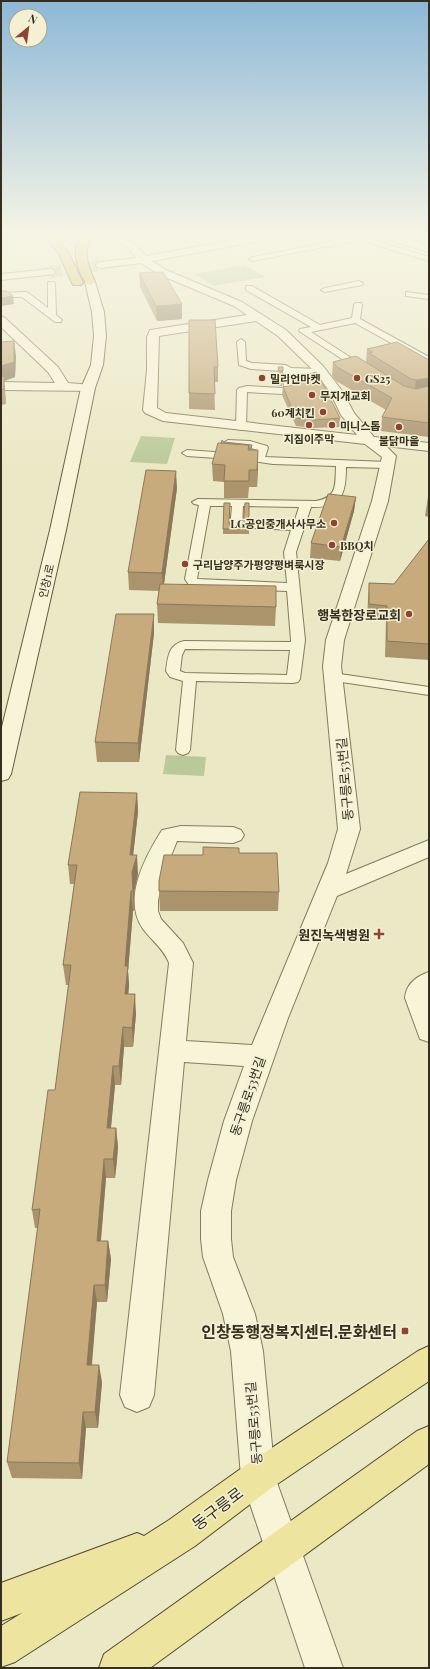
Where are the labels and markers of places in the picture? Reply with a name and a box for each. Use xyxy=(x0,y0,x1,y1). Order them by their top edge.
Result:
place label: 밀리언마켓 xyxy=(270,371,321,386)
place label: GS25 xyxy=(365,371,390,386)
marker: 밀리언마켓 xyxy=(257,373,267,383)
marker: GS25 xyxy=(352,373,362,383)
place label: 무지개교회 xyxy=(320,388,371,403)
marker: 무지개교회 xyxy=(307,390,317,400)
place label: 60계치킨 xyxy=(271,405,315,420)
marker: 60계치킨 xyxy=(318,407,328,417)
place label: 미니스톱 xyxy=(340,418,380,433)
marker: 지짐이주막 xyxy=(304,420,314,430)
marker: 미니스톱 xyxy=(327,420,337,430)
marker: 불닭마을 xyxy=(394,422,404,432)
place label: 지짐이주막 xyxy=(284,431,334,446)
place label: 불닭마을 xyxy=(379,433,419,448)
place label: LG공인중개사사무소 xyxy=(230,516,326,531)
marker: LG공인중개사사무소 xyxy=(329,518,339,528)
place label: BBQ치 xyxy=(340,538,374,553)
marker: BBQ치 xyxy=(327,540,337,550)
place label: 구리남양주가평양평벼룩시장 xyxy=(193,557,325,572)
marker: 구리남양주가평양평벼룩시장 xyxy=(180,559,190,569)
place label: 행복한장로교회 xyxy=(317,606,401,623)
marker: 행복한장로교회 xyxy=(404,609,414,619)
place label: 원진녹색병원 xyxy=(298,926,370,943)
marker: 원진녹색병원 xyxy=(373,928,385,940)
place label: 인창동행정복지센터.문화센터 xyxy=(201,1321,397,1342)
marker: 인창동행정복지센터.문화센터 xyxy=(400,1326,410,1336)

